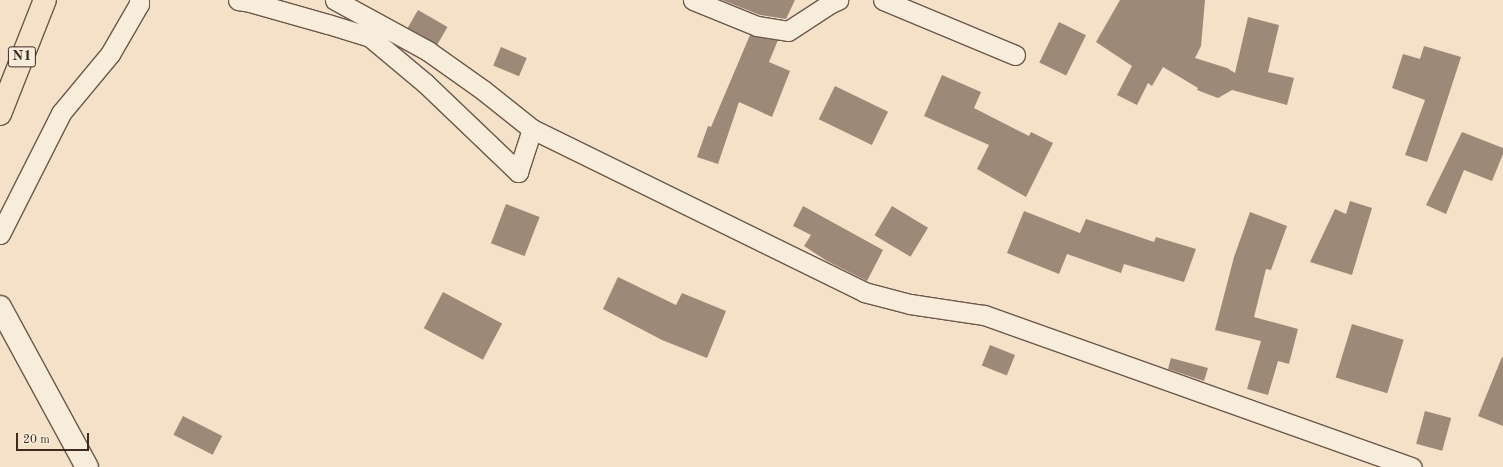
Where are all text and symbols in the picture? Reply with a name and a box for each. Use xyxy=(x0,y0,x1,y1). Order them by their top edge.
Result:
road number: N1 xyxy=(7,44,37,70)
scale bar xyxy=(18,425,91,451)
text: 20 m xyxy=(23,434,50,446)

